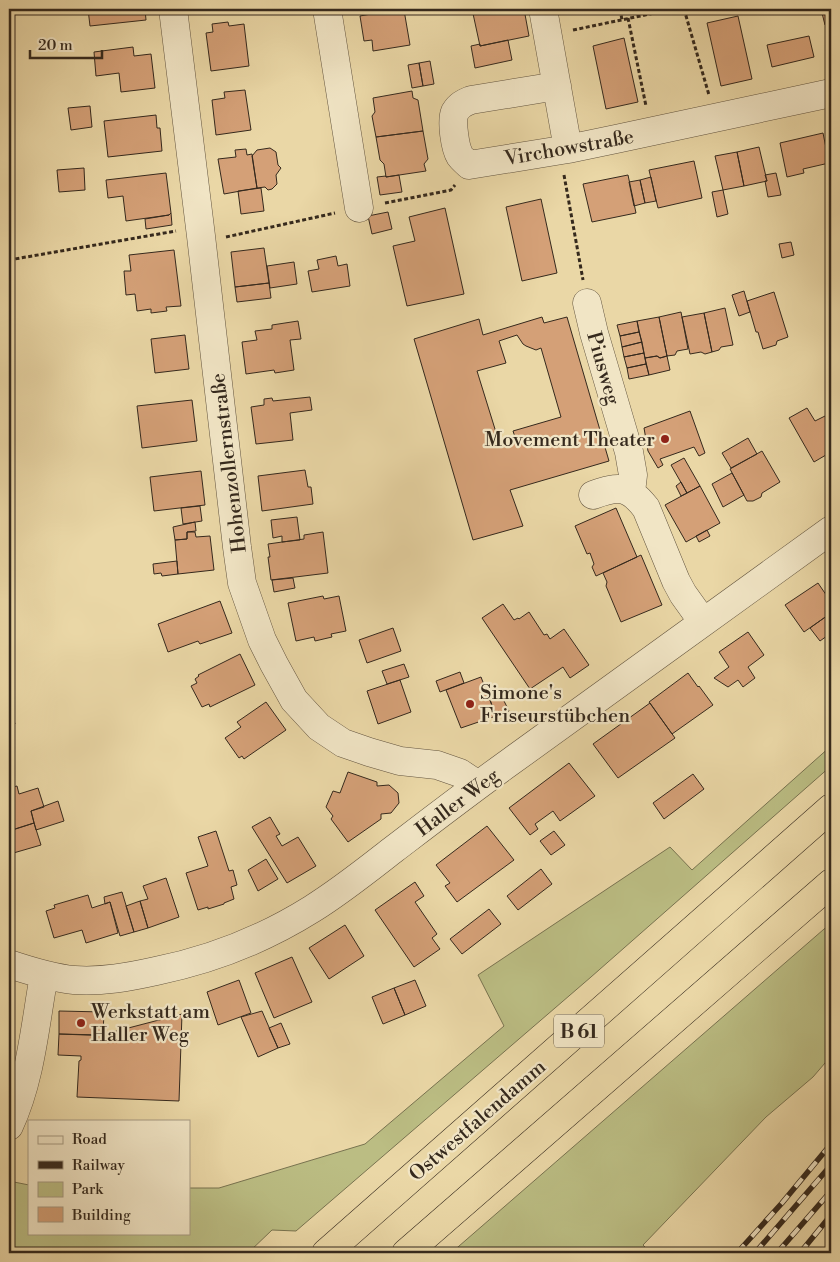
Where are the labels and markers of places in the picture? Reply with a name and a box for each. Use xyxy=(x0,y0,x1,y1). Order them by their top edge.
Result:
place label: Movement Theater xyxy=(485,428,655,453)
marker: Movement Theater xyxy=(659,433,671,445)
place label: Simone's Friseurstübchen xyxy=(480,681,630,729)
marker: Simone's Friseurstübchen xyxy=(464,698,476,710)
place label: Werkstatt am Haller Weg xyxy=(90,1000,210,1048)
marker: Werkstatt am Haller Weg xyxy=(75,1017,87,1029)

